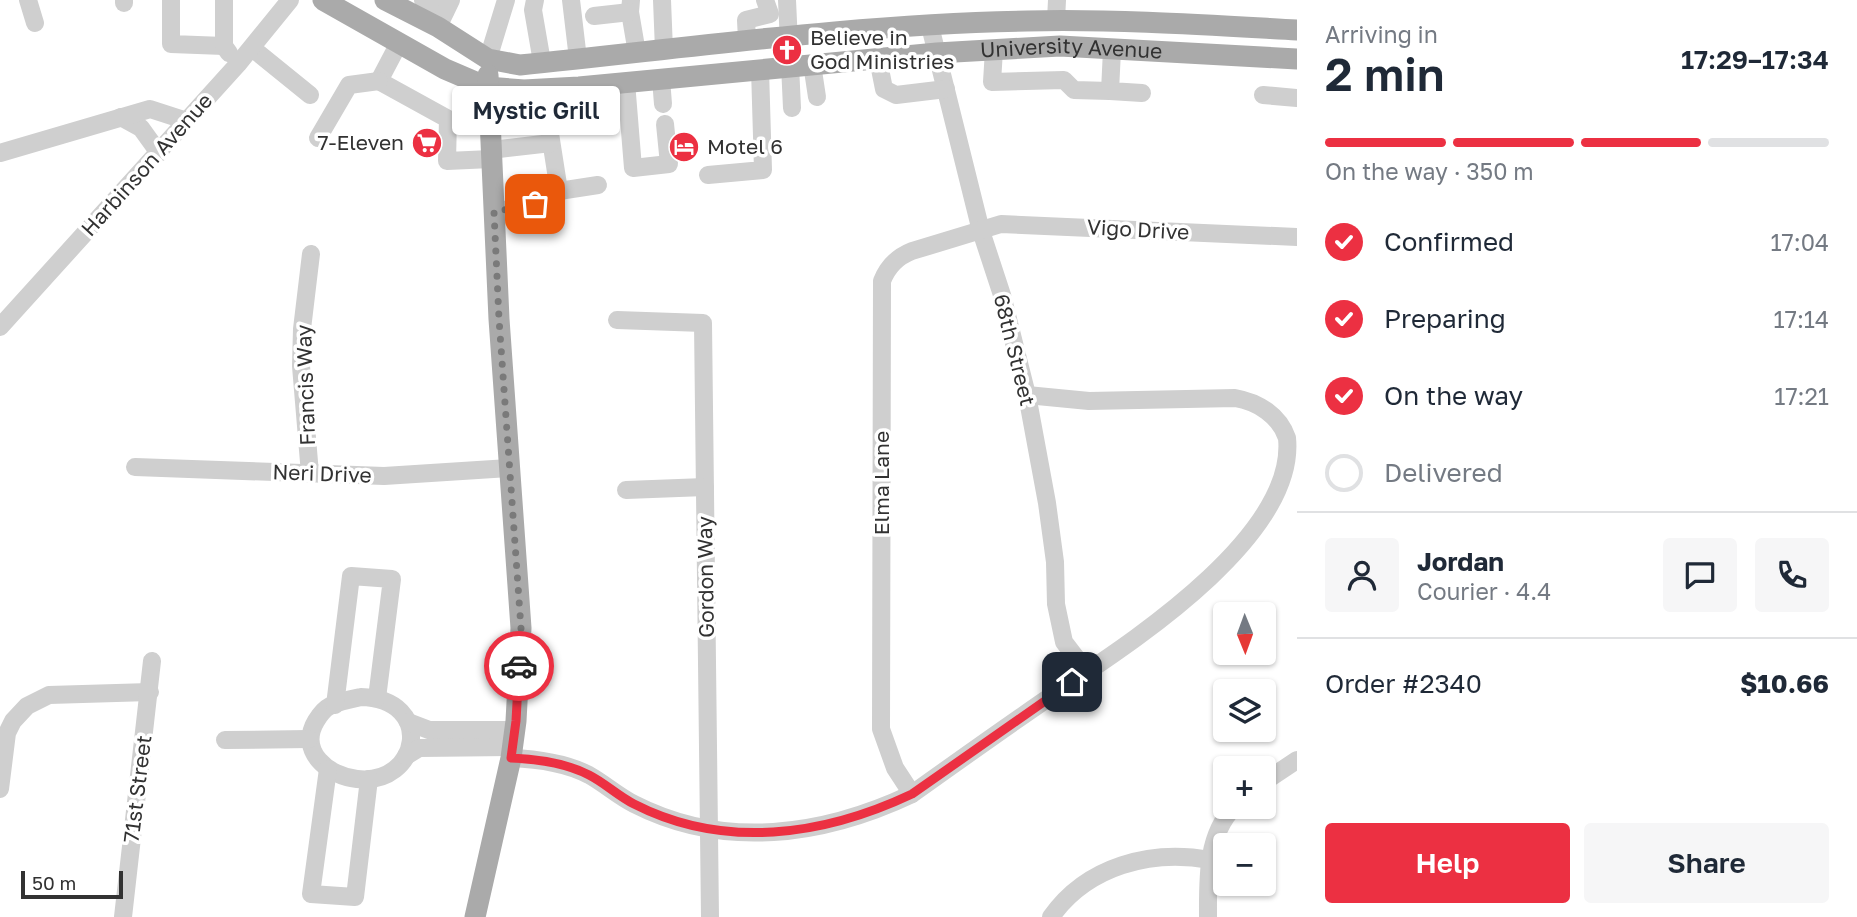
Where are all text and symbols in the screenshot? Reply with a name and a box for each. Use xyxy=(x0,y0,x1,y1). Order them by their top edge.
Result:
text: Arriving in xyxy=(1325,20,1438,48)
place label: Believe in God Ministries xyxy=(810,24,954,74)
street label: University Avenue xyxy=(979,32,1163,64)
church icon: Believe in God Ministries xyxy=(770,33,804,67)
text: 17:29–17:34 xyxy=(1681,44,1829,75)
text: 2 min xyxy=(1325,46,1445,101)
callout: Mystic Grill xyxy=(451,85,619,134)
street label: Harbinson Avenue xyxy=(75,87,217,241)
text: Mystic Grill xyxy=(472,96,600,124)
supermarket icon: 7-Eleven xyxy=(410,126,444,160)
place label: 7-Eleven xyxy=(317,129,404,155)
hotel icon: Motel 6 xyxy=(667,130,701,164)
place label: Motel 6 xyxy=(707,133,783,159)
text: On the way · 350 m xyxy=(1325,157,1534,185)
pin xyxy=(505,174,565,234)
icon: bag xyxy=(516,185,554,223)
street label: Vigo Drive xyxy=(1086,213,1190,245)
icon: check xyxy=(1325,223,1363,261)
text: Confirmed xyxy=(1384,226,1514,257)
text: 17:04 xyxy=(1770,228,1829,256)
street label: 68th Street xyxy=(989,291,1041,408)
icon: check xyxy=(1325,300,1363,338)
text: Preparing xyxy=(1384,303,1506,334)
text: 17:14 xyxy=(1774,305,1829,333)
street label: Francis Way xyxy=(290,324,320,446)
icon: check xyxy=(1325,377,1363,415)
text: On the way xyxy=(1384,380,1523,411)
text: 17:21 xyxy=(1774,382,1829,410)
street label: Elma Lane xyxy=(868,431,894,535)
text: Delivered xyxy=(1384,457,1503,488)
street label: Neri Drive xyxy=(272,458,372,488)
street label: Gordon Way xyxy=(691,516,719,638)
button: person xyxy=(1325,538,1399,612)
button: chat xyxy=(1663,538,1737,612)
button: phone xyxy=(1755,538,1829,612)
text: Jordan xyxy=(1417,546,1504,577)
text: Courier · 4.4 xyxy=(1417,577,1551,605)
north arrow xyxy=(1213,602,1276,665)
map controls xyxy=(1213,602,1276,896)
courier xyxy=(484,631,554,701)
icon: car xyxy=(500,647,538,685)
pin xyxy=(1042,652,1102,712)
icon: home xyxy=(1053,663,1091,701)
text: Order #2340 xyxy=(1325,668,1482,699)
text: $10.66 xyxy=(1740,668,1829,699)
button: layers xyxy=(1213,679,1276,742)
street label: 71st Street xyxy=(118,734,157,844)
button: + xyxy=(1213,756,1276,819)
button: Help xyxy=(1325,823,1570,903)
button: Share xyxy=(1584,823,1829,903)
button: − xyxy=(1213,833,1276,896)
scale bar xyxy=(21,868,122,900)
text: 50 m xyxy=(32,871,76,894)

